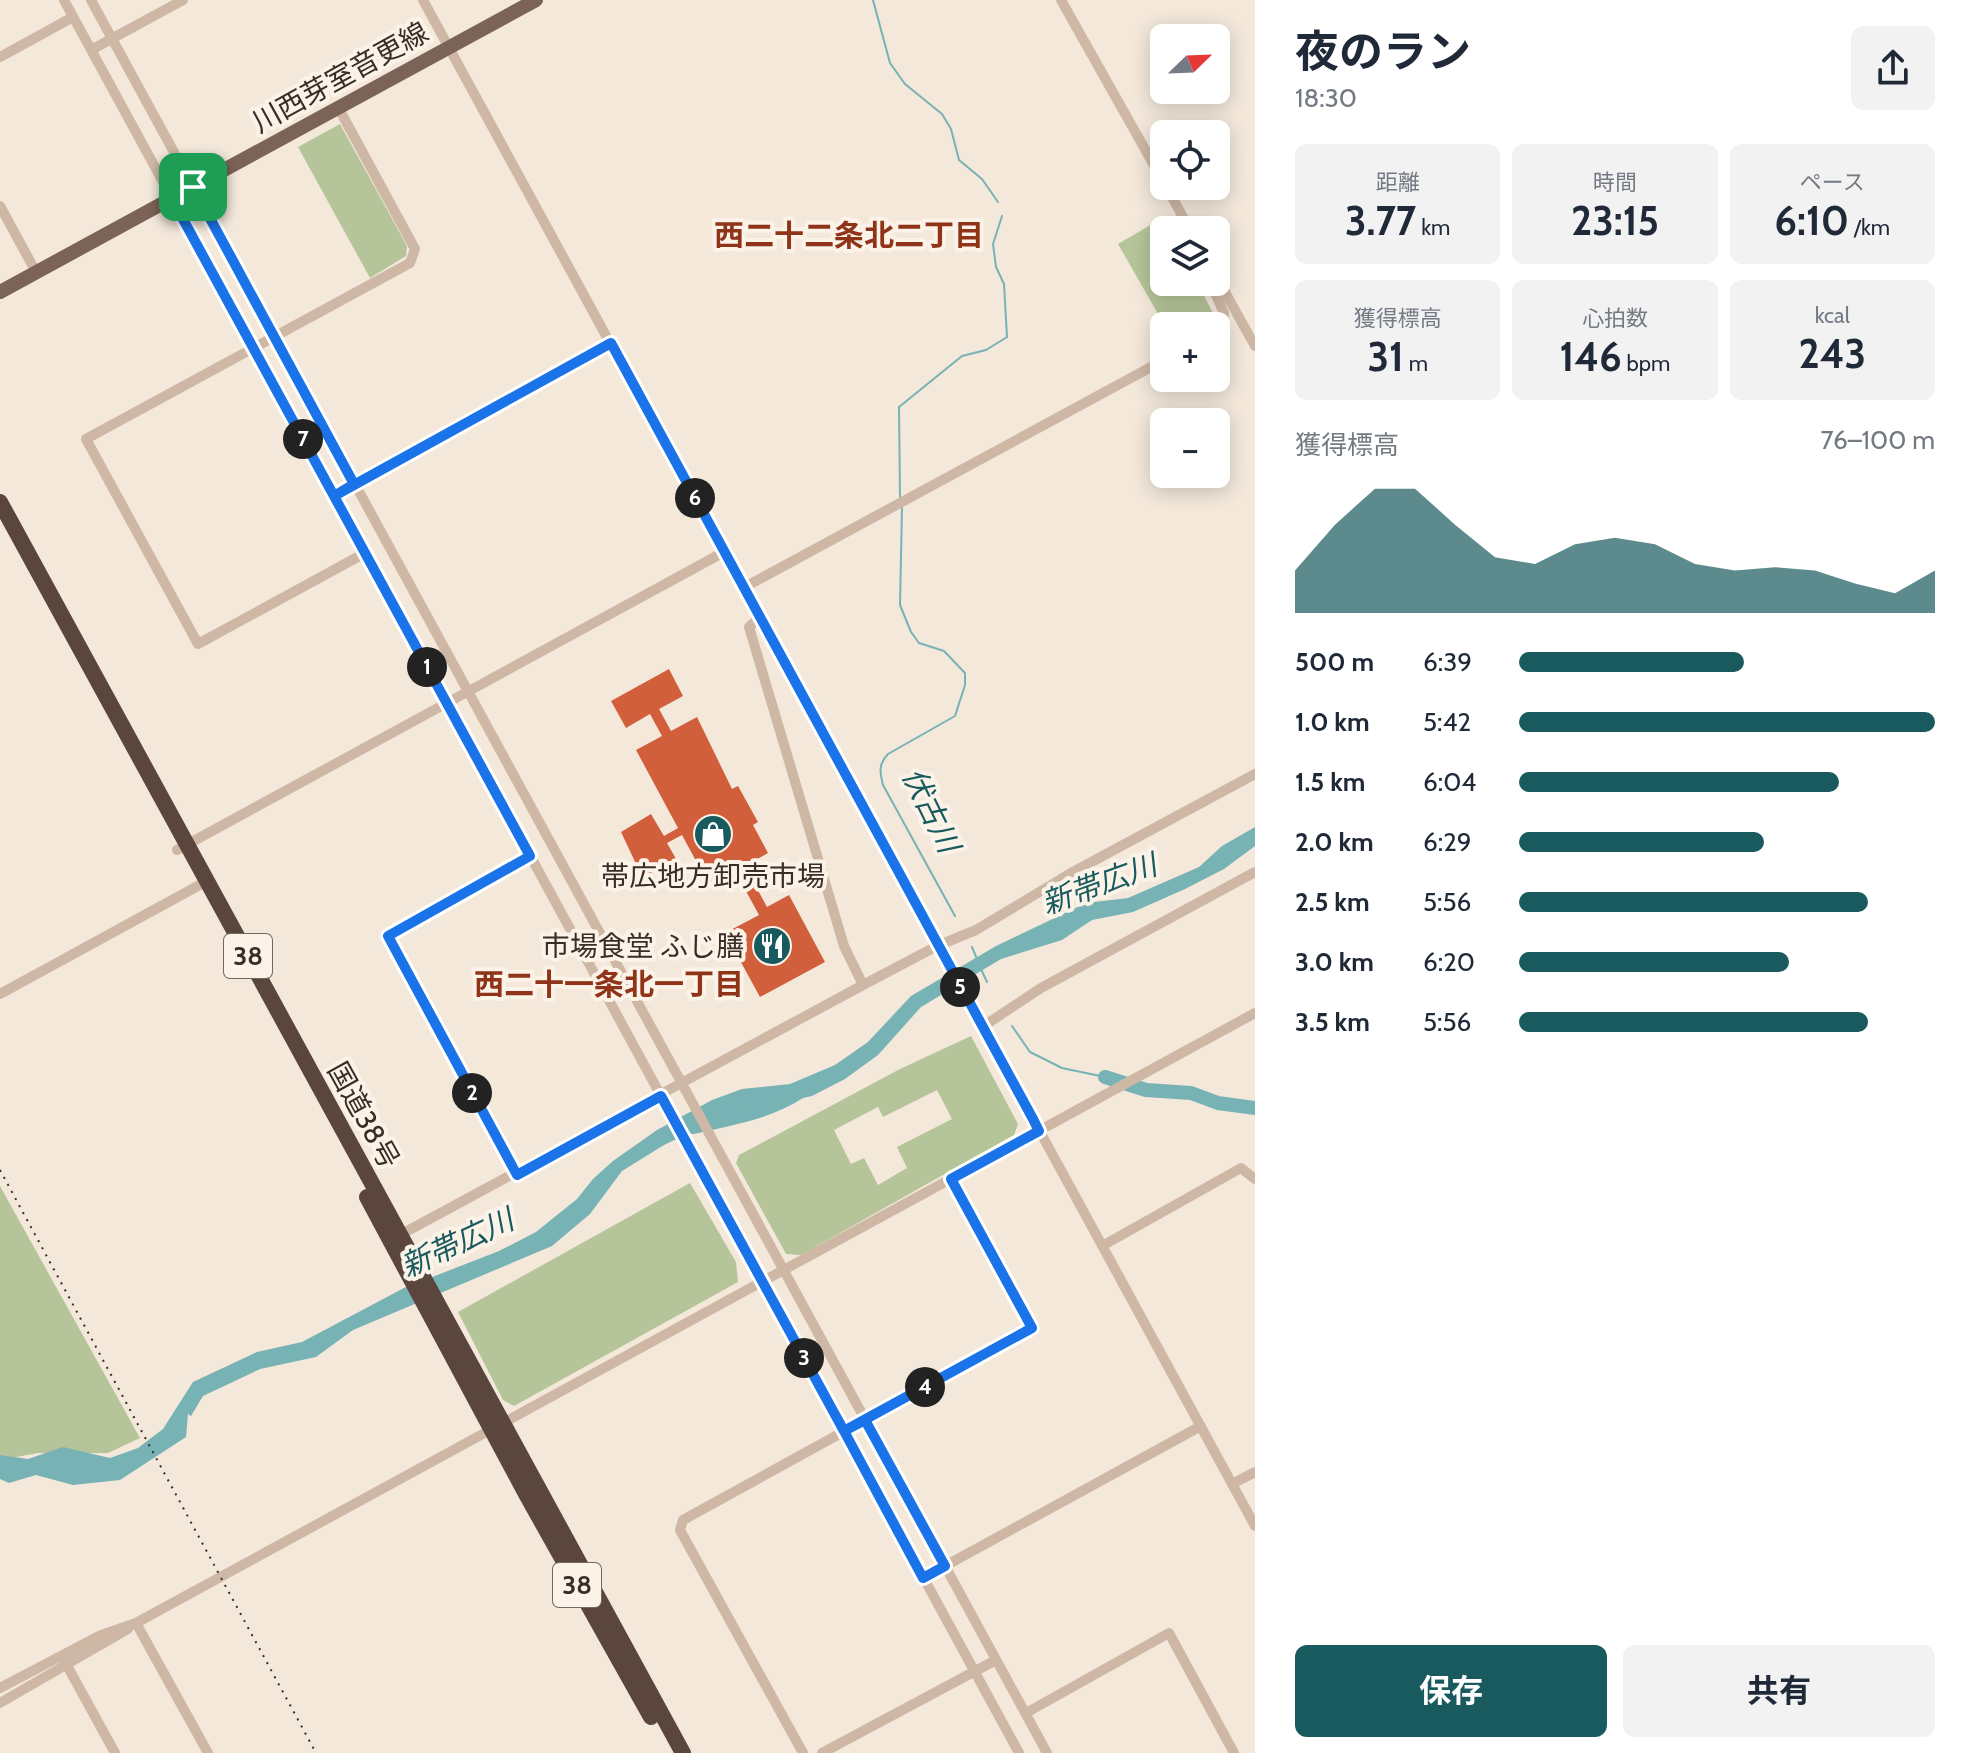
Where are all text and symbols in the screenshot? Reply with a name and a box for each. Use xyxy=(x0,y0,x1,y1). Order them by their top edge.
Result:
street label: 川西芽室音更線 xyxy=(246,15,434,139)
north arrow xyxy=(1150,24,1230,104)
map controls xyxy=(1150,24,1230,488)
text: 夜のラン xyxy=(1295,25,1471,78)
button: share xyxy=(1851,26,1935,110)
text: 18:30 xyxy=(1295,82,1357,114)
button: locate xyxy=(1150,120,1230,200)
pin xyxy=(159,153,227,221)
icon: arrive xyxy=(171,165,215,209)
text: 距離 xyxy=(1376,169,1420,196)
text: 時間 xyxy=(1593,169,1637,196)
text: ペース xyxy=(1800,169,1865,196)
text: 3.77 xyxy=(1345,196,1416,245)
text: 23:15 xyxy=(1571,196,1659,245)
text: 6:10 xyxy=(1775,196,1849,245)
text: km xyxy=(1416,214,1450,241)
text: /km xyxy=(1849,214,1890,241)
button: layers xyxy=(1150,216,1230,296)
district label: 西二十二条北二丁目 xyxy=(714,217,984,254)
text: kcal xyxy=(1815,302,1850,329)
text: 獲得標高 xyxy=(1354,305,1442,332)
text: 心拍数 xyxy=(1582,305,1648,332)
button: + xyxy=(1150,312,1230,392)
text: 243 xyxy=(1799,329,1866,378)
text: 31 xyxy=(1367,332,1404,381)
text: 146 xyxy=(1560,332,1622,381)
text: m xyxy=(1404,350,1428,377)
text: bpm xyxy=(1622,350,1670,377)
button: − xyxy=(1150,408,1230,488)
pin: 7 xyxy=(283,419,323,459)
text: 76–100 m xyxy=(1821,424,1935,456)
text: 7 xyxy=(297,425,309,452)
text: 獲得標高 xyxy=(1295,429,1399,461)
pin: 6 xyxy=(675,478,715,518)
text: 6 xyxy=(689,484,701,511)
text: 500 m xyxy=(1295,646,1374,678)
text: 6:39 xyxy=(1423,646,1472,678)
pin: 1 xyxy=(407,647,447,687)
text: 1 xyxy=(423,653,431,680)
text: 1.0 km xyxy=(1295,706,1370,738)
text: 5:42 xyxy=(1423,706,1471,738)
water label: 伏古川 xyxy=(895,761,969,861)
text: 1.5 km xyxy=(1295,766,1365,798)
text: 6:04 xyxy=(1423,766,1476,798)
shop icon: 帯広地方卸売市場 xyxy=(692,813,734,855)
text: 2.0 km xyxy=(1295,826,1374,858)
text: 6:29 xyxy=(1423,826,1472,858)
water label: 新帯広川 xyxy=(1036,845,1165,922)
place label: 帯広地方卸売市場 xyxy=(601,859,825,893)
text: 2.5 km xyxy=(1295,886,1370,918)
text: 5:56 xyxy=(1423,886,1471,918)
restaurant icon: 市場食堂 ふじ膳 xyxy=(751,925,793,967)
place label: 市場食堂 ふじ膳 xyxy=(542,929,744,963)
road number: 38 xyxy=(224,934,272,978)
text: 3.0 km xyxy=(1295,946,1374,978)
text: 6:20 xyxy=(1423,946,1475,978)
district label: 西二十一条北一丁目 xyxy=(474,966,744,1003)
pin: 5 xyxy=(940,967,980,1007)
text: 5 xyxy=(954,973,966,1000)
text: 3.5 km xyxy=(1295,1006,1370,1038)
text: 5:56 xyxy=(1423,1006,1471,1038)
street label: 国道38号 xyxy=(321,1056,407,1174)
pin: 2 xyxy=(452,1073,492,1113)
text: 2 xyxy=(466,1079,478,1106)
water label: 新帯広川 xyxy=(395,1200,522,1285)
pin: 3 xyxy=(784,1338,824,1378)
text: 3 xyxy=(798,1344,810,1371)
pin: 4 xyxy=(905,1367,945,1407)
text: 4 xyxy=(918,1373,932,1400)
road number: 38 xyxy=(553,1563,601,1607)
button: 保存 xyxy=(1295,1645,1607,1737)
button: 共有 xyxy=(1623,1645,1935,1737)

